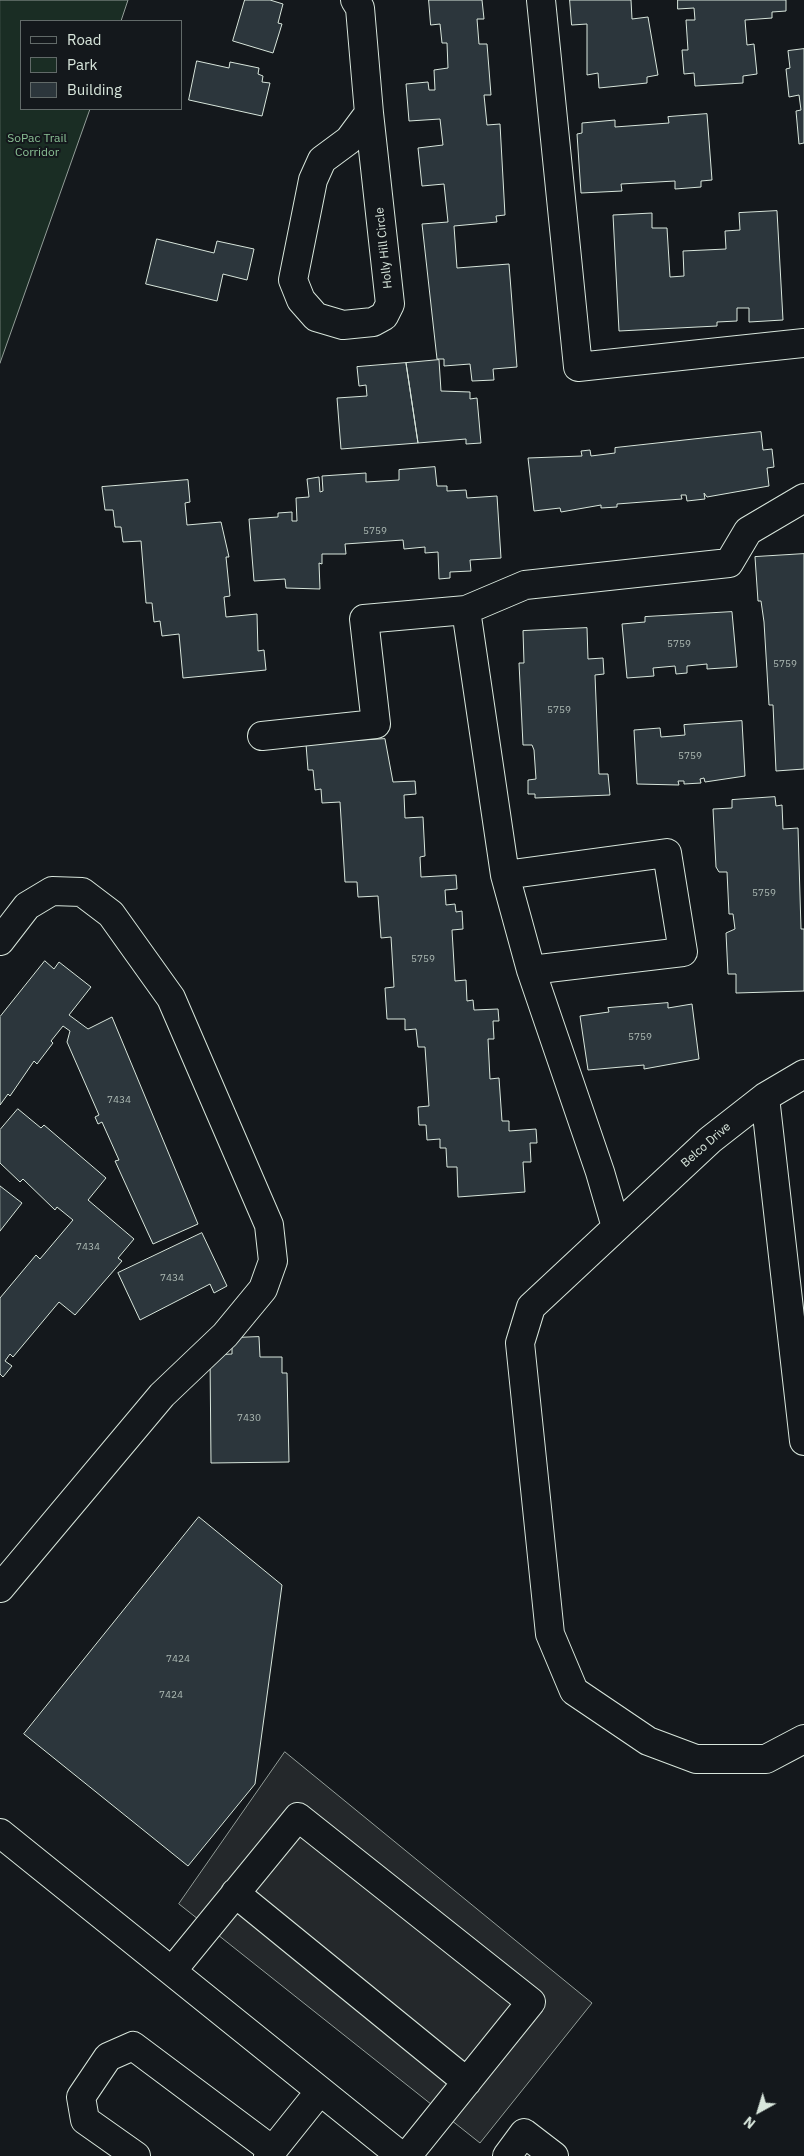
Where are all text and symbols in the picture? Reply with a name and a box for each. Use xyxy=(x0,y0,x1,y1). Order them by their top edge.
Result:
legend xyxy=(20,20,182,110)
text: Road xyxy=(67,30,102,49)
text: Park xyxy=(67,55,97,74)
text: Building xyxy=(67,80,122,99)
park label: SoPac Trail Corridor xyxy=(7,132,67,160)
street label: Holly Hill Circle xyxy=(373,207,395,289)
house number: 5759 xyxy=(363,525,387,537)
house number: 5759 xyxy=(667,638,691,650)
house number: 5759 xyxy=(773,658,797,670)
house number: 5759 xyxy=(547,704,571,716)
house number: 5759 xyxy=(678,750,702,762)
house number: 5759 xyxy=(752,887,776,899)
house number: 5759 xyxy=(411,953,435,965)
house number: 5759 xyxy=(628,1031,652,1043)
house number: 7434 xyxy=(107,1094,131,1106)
street label: Belco Drive xyxy=(678,1120,734,1170)
house number: 7434 xyxy=(76,1241,100,1253)
house number: 7434 xyxy=(160,1272,184,1284)
house number: 7430 xyxy=(237,1412,261,1424)
house number: 7424 xyxy=(166,1653,190,1665)
house number: 7424 xyxy=(159,1689,183,1701)
north arrow xyxy=(734,2086,784,2136)
text: N xyxy=(740,2112,759,2133)

